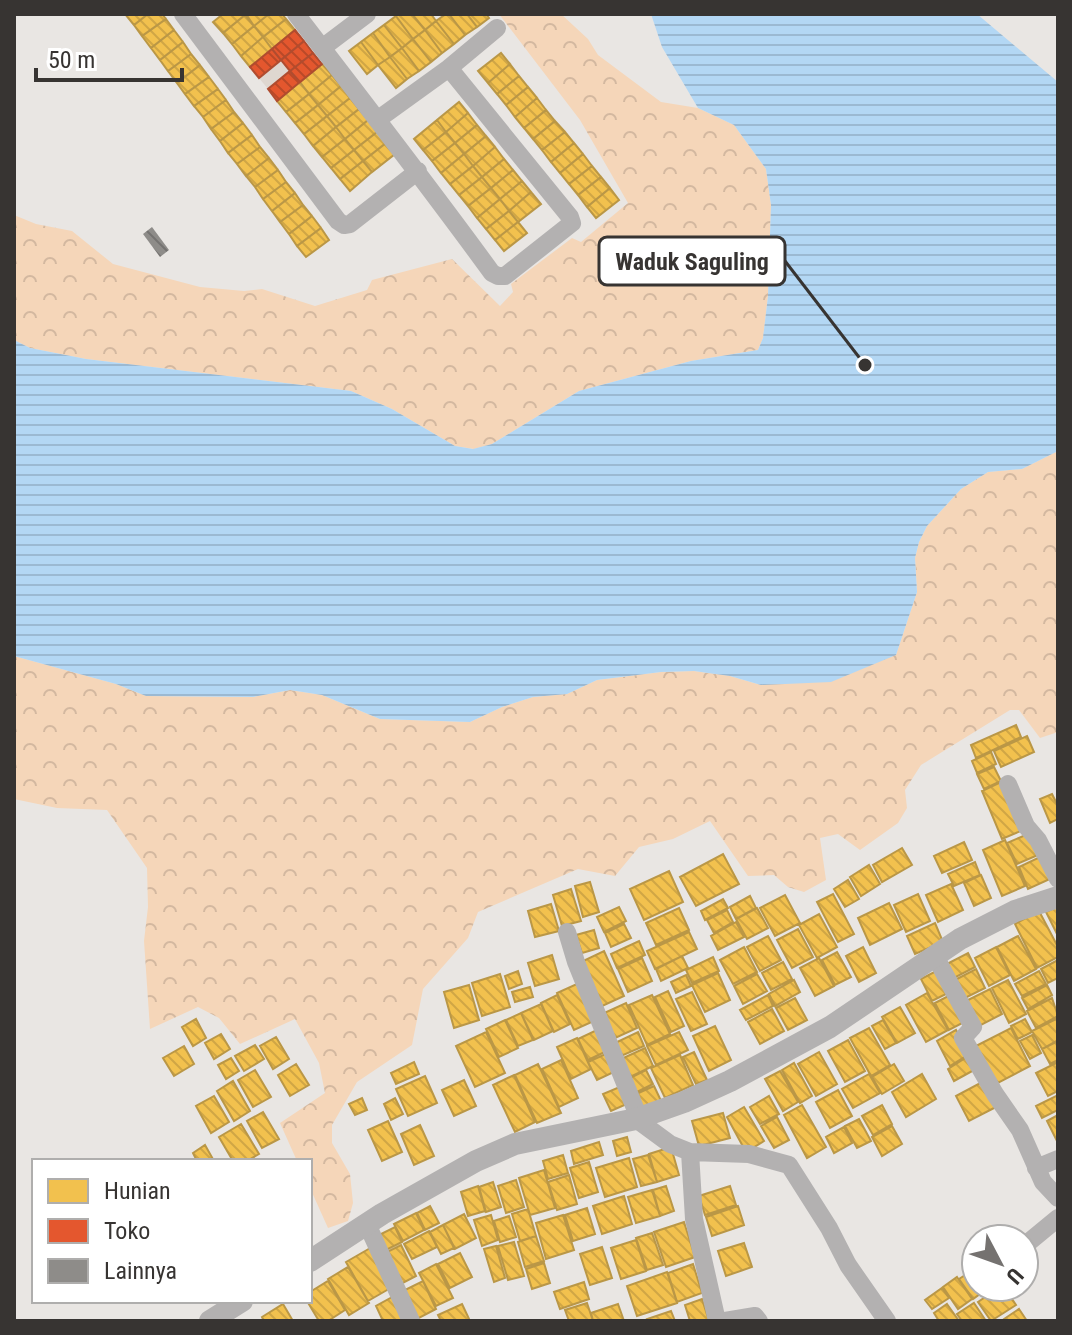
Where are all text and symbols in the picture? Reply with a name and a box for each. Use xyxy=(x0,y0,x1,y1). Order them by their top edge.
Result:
scale bar xyxy=(36,32,182,82)
text: 50 m xyxy=(48,46,95,74)
callout: Waduk Saguling xyxy=(599,237,785,285)
text: Waduk Saguling xyxy=(615,248,769,276)
legend xyxy=(32,1159,312,1303)
text: Hunian xyxy=(104,1177,171,1205)
text: Toko xyxy=(104,1217,150,1245)
north arrow xyxy=(960,1223,1040,1303)
text: Lainnya xyxy=(104,1257,177,1285)
text: U xyxy=(1001,1263,1028,1289)

